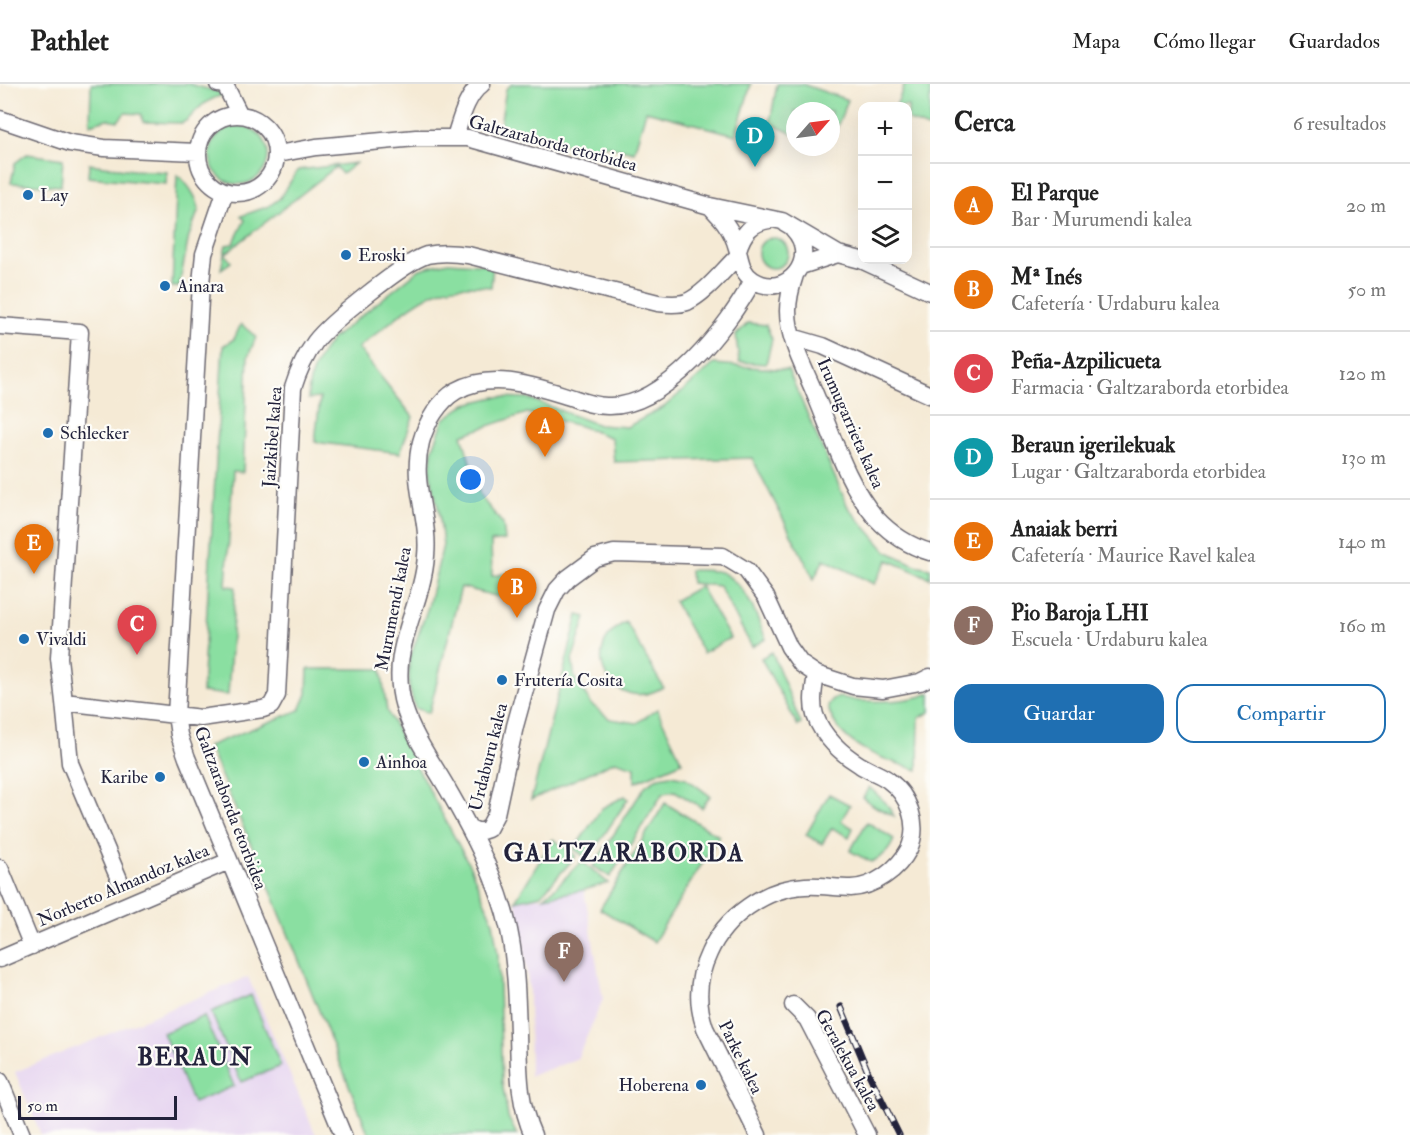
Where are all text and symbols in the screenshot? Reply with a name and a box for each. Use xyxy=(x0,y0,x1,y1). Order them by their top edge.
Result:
text: Pathlet xyxy=(30,24,109,59)
text: Mapa xyxy=(1072,28,1120,55)
text: Cómo llegar xyxy=(1153,28,1256,55)
text: Guardados xyxy=(1289,28,1380,55)
north arrow xyxy=(786,102,840,156)
map controls xyxy=(858,102,912,264)
button: + xyxy=(858,102,912,156)
text: Cerca xyxy=(954,107,1015,139)
street label: Galtzaraborda etorbidea xyxy=(466,110,640,177)
text: 6 resultados xyxy=(1293,111,1386,136)
pin: D xyxy=(736,118,774,167)
button: − xyxy=(858,156,912,210)
text: El Parque xyxy=(1011,179,1099,207)
place label: Lay xyxy=(40,184,69,207)
marker: Lay xyxy=(21,188,35,202)
text: A xyxy=(967,193,980,218)
text: 20 m xyxy=(1346,193,1386,218)
text: Bar · Murumendi kalea xyxy=(1011,207,1192,232)
button: layers xyxy=(858,210,912,264)
place label: Eroski xyxy=(358,244,406,267)
marker: Eroski xyxy=(339,248,353,262)
text: Mª Inés xyxy=(1011,263,1082,291)
place label: Ainara xyxy=(176,275,225,298)
text: B xyxy=(967,277,980,302)
text: 50 m xyxy=(1347,277,1386,302)
marker: Ainara xyxy=(158,279,172,293)
text: Cafetería · Urdaburu kalea xyxy=(1011,291,1220,316)
text: Peña-Azpilicueta xyxy=(1011,347,1161,375)
street label: Irumugarrieta kalea xyxy=(811,354,890,493)
text: C xyxy=(966,361,981,386)
text: 120 m xyxy=(1339,361,1386,386)
text: Farmacia · Galtzaraborda etorbidea xyxy=(1011,375,1289,400)
street label: Jaizkibel kalea xyxy=(257,385,288,489)
pin: A xyxy=(526,408,564,457)
place label: Schlecker xyxy=(60,422,129,445)
marker: Schlecker xyxy=(41,426,55,440)
text: Beraun igerilekuak xyxy=(1011,431,1175,459)
text: D xyxy=(965,445,982,470)
text: 130 m xyxy=(1341,445,1386,470)
text: Lugar · Galtzaraborda etorbidea xyxy=(1011,459,1266,484)
your location xyxy=(456,465,485,494)
text: Anaiak berri xyxy=(1011,515,1118,543)
pin: E xyxy=(15,524,54,574)
text: E xyxy=(966,529,981,554)
text: 140 m xyxy=(1338,529,1386,554)
text: Cafetería · Maurice Ravel kalea xyxy=(1011,543,1255,568)
street label: Murumendi kalea xyxy=(370,545,417,673)
pin: B xyxy=(498,568,536,618)
text: Pio Baroja LHI xyxy=(1011,599,1149,627)
pin: C xyxy=(118,606,156,655)
text: F xyxy=(967,613,980,638)
text: 160 m xyxy=(1339,613,1386,638)
text: Escuela · Urdaburu kalea xyxy=(1011,627,1208,652)
place label: Vivaldi xyxy=(36,628,87,651)
marker: Vivaldi xyxy=(17,632,31,646)
place label: Frutería Cosita xyxy=(514,669,623,692)
marker: Frutería Cosita xyxy=(495,673,509,687)
button: Guardar xyxy=(954,684,1164,743)
button: Compartir xyxy=(1176,684,1386,743)
street label: Urdaburu kalea xyxy=(464,700,513,814)
street label: Galtzaraborda etorbidea xyxy=(189,723,273,894)
place label: Ainhoa xyxy=(375,751,428,774)
marker: Ainhoa xyxy=(357,755,371,769)
place label: Karibe xyxy=(100,766,148,789)
marker: Karibe xyxy=(153,770,167,784)
district label: GALTZARABORDA xyxy=(504,838,744,869)
street label: Norberto Almandoz kalea xyxy=(34,839,213,932)
pin: F xyxy=(544,932,584,982)
street label: Geralekua kalea xyxy=(810,1005,885,1116)
street label: Parke kalea xyxy=(713,1017,768,1098)
district label: BERAUN xyxy=(137,1042,253,1073)
place label: Hoberena xyxy=(619,1074,690,1097)
marker: Hoberena xyxy=(694,1078,708,1092)
scale bar xyxy=(18,1093,177,1120)
text: 50 m xyxy=(27,1096,58,1116)

